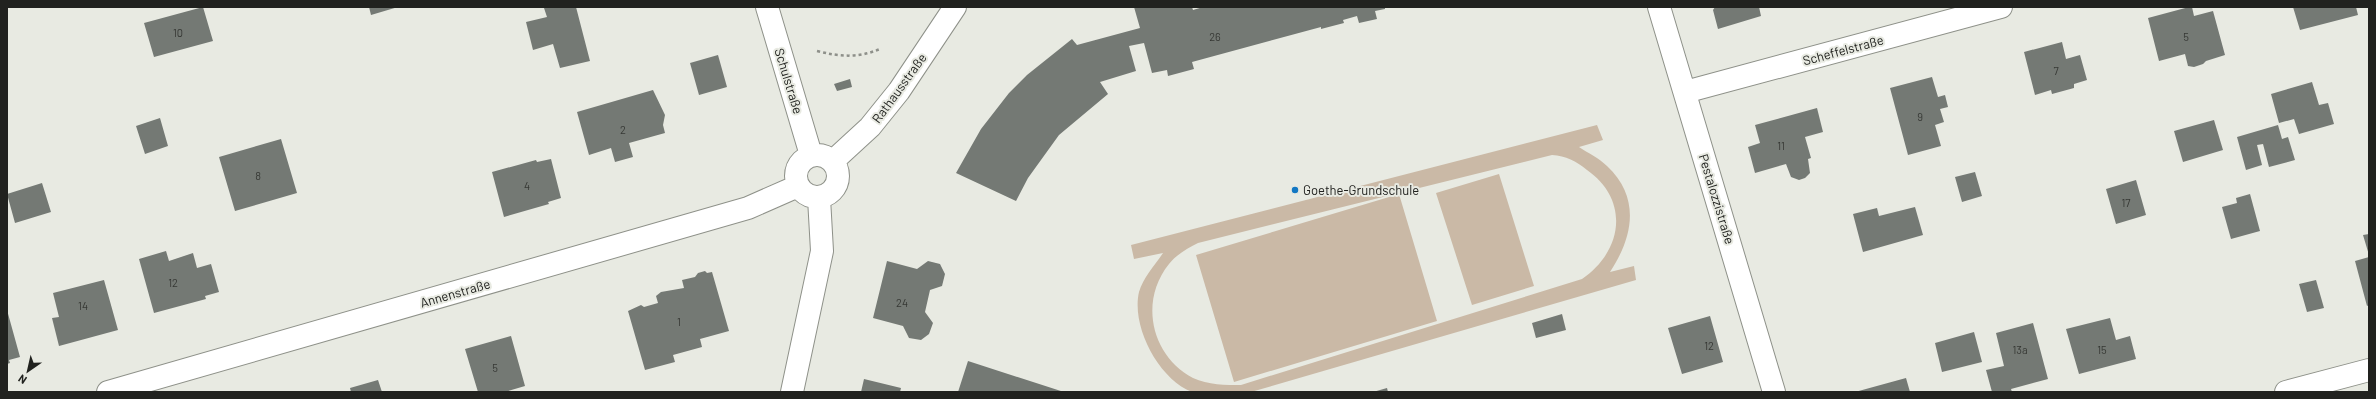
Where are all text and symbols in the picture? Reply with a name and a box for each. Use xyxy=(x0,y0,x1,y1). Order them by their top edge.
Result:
house number: 10 xyxy=(173,26,183,39)
house number: 26 xyxy=(1209,30,1221,43)
house number: 5 xyxy=(2183,30,2189,43)
street label: Scheffelstraße xyxy=(1801,31,1885,68)
street label: Schulstraße xyxy=(771,46,807,116)
street label: Rathausstraße xyxy=(868,50,930,126)
house number: 7 xyxy=(2053,64,2059,77)
house number: 9 xyxy=(1917,110,1923,123)
house number: 2 xyxy=(620,123,626,136)
house number: 11 xyxy=(1777,139,1785,152)
street label: Pestalozzistraße xyxy=(1696,152,1738,246)
house number: 8 xyxy=(255,169,261,182)
house number: 4 xyxy=(524,179,530,192)
place label: Goethe-Grundschule xyxy=(1303,182,1419,198)
marker: Goethe-Grundschule xyxy=(1290,185,1300,195)
house number: 17 xyxy=(2121,196,2131,209)
street label: Annenstraße xyxy=(418,275,492,311)
house number: 12 xyxy=(168,276,178,289)
house number: 24 xyxy=(896,296,908,309)
house number: 14 xyxy=(78,299,88,312)
house number: 1 xyxy=(677,315,681,328)
house number: 12 xyxy=(1704,339,1714,352)
house number: 13a xyxy=(2012,343,2028,356)
house number: 15 xyxy=(2097,343,2107,356)
north arrow xyxy=(8,351,48,391)
house number: 5 xyxy=(492,361,498,374)
text: N xyxy=(15,372,29,387)

